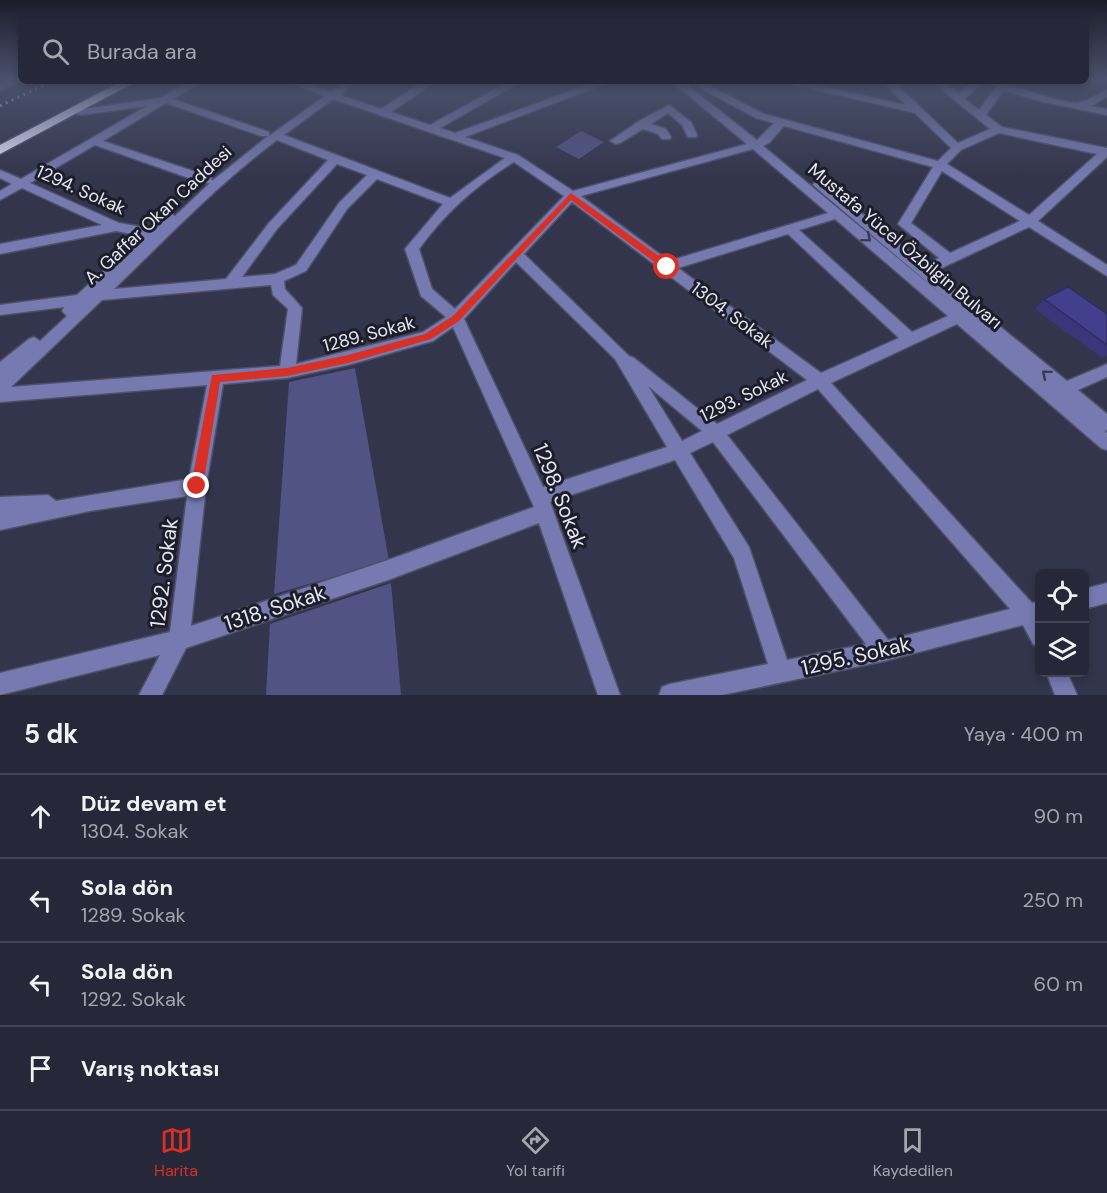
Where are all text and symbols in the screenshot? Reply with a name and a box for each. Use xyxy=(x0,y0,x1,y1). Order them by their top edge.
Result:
search box xyxy=(18,18,1089,84)
icon: search xyxy=(39,35,72,68)
text: Burada ara xyxy=(87,37,197,66)
street label: A. Gaffar Okan Caddesi xyxy=(79,140,237,290)
street label: Mustafa Yücel Özbilgin Bulvarı xyxy=(803,158,1007,334)
street label: 1294. Sokak xyxy=(33,160,129,220)
one-way arrow xyxy=(860,231,871,242)
route start xyxy=(653,253,679,279)
street label: 1304. Sokak xyxy=(686,276,778,354)
street label: 1289. Sokak xyxy=(320,310,418,358)
street label: 1293. Sokak xyxy=(696,364,792,428)
one-way arrow xyxy=(1042,370,1053,381)
street label: 1298. Sokak xyxy=(526,439,594,553)
route end xyxy=(183,472,209,498)
street label: 1292. Sokak xyxy=(143,516,185,629)
map controls xyxy=(1035,569,1089,677)
button: locate xyxy=(1035,569,1089,623)
street label: 1318. Sokak xyxy=(221,578,330,638)
button: layers xyxy=(1035,623,1089,677)
street label: 1295. Sokak xyxy=(799,630,914,682)
text: 5 dk xyxy=(24,717,78,751)
text: Yaya · 400 m xyxy=(964,721,1083,747)
text: Düz devam et xyxy=(81,789,226,818)
icon: ahead xyxy=(24,800,57,833)
text: 90 m xyxy=(1034,803,1083,829)
text: 1304. Sokak xyxy=(81,818,189,844)
text: Sola dön xyxy=(81,873,173,902)
icon: left xyxy=(24,884,57,917)
text: 250 m xyxy=(1022,887,1083,913)
text: 1289. Sokak xyxy=(81,902,186,928)
text: Sola dön xyxy=(81,957,173,986)
icon: left xyxy=(24,968,57,1001)
text: 60 m xyxy=(1034,971,1083,997)
text: 1292. Sokak xyxy=(81,986,186,1012)
icon: arrive xyxy=(24,1052,57,1085)
text: Varış noktası xyxy=(81,1054,219,1083)
tab: Harita xyxy=(154,1124,198,1181)
tab: Yol tarifi xyxy=(506,1124,565,1181)
tab: Kaydedilen xyxy=(873,1124,953,1181)

